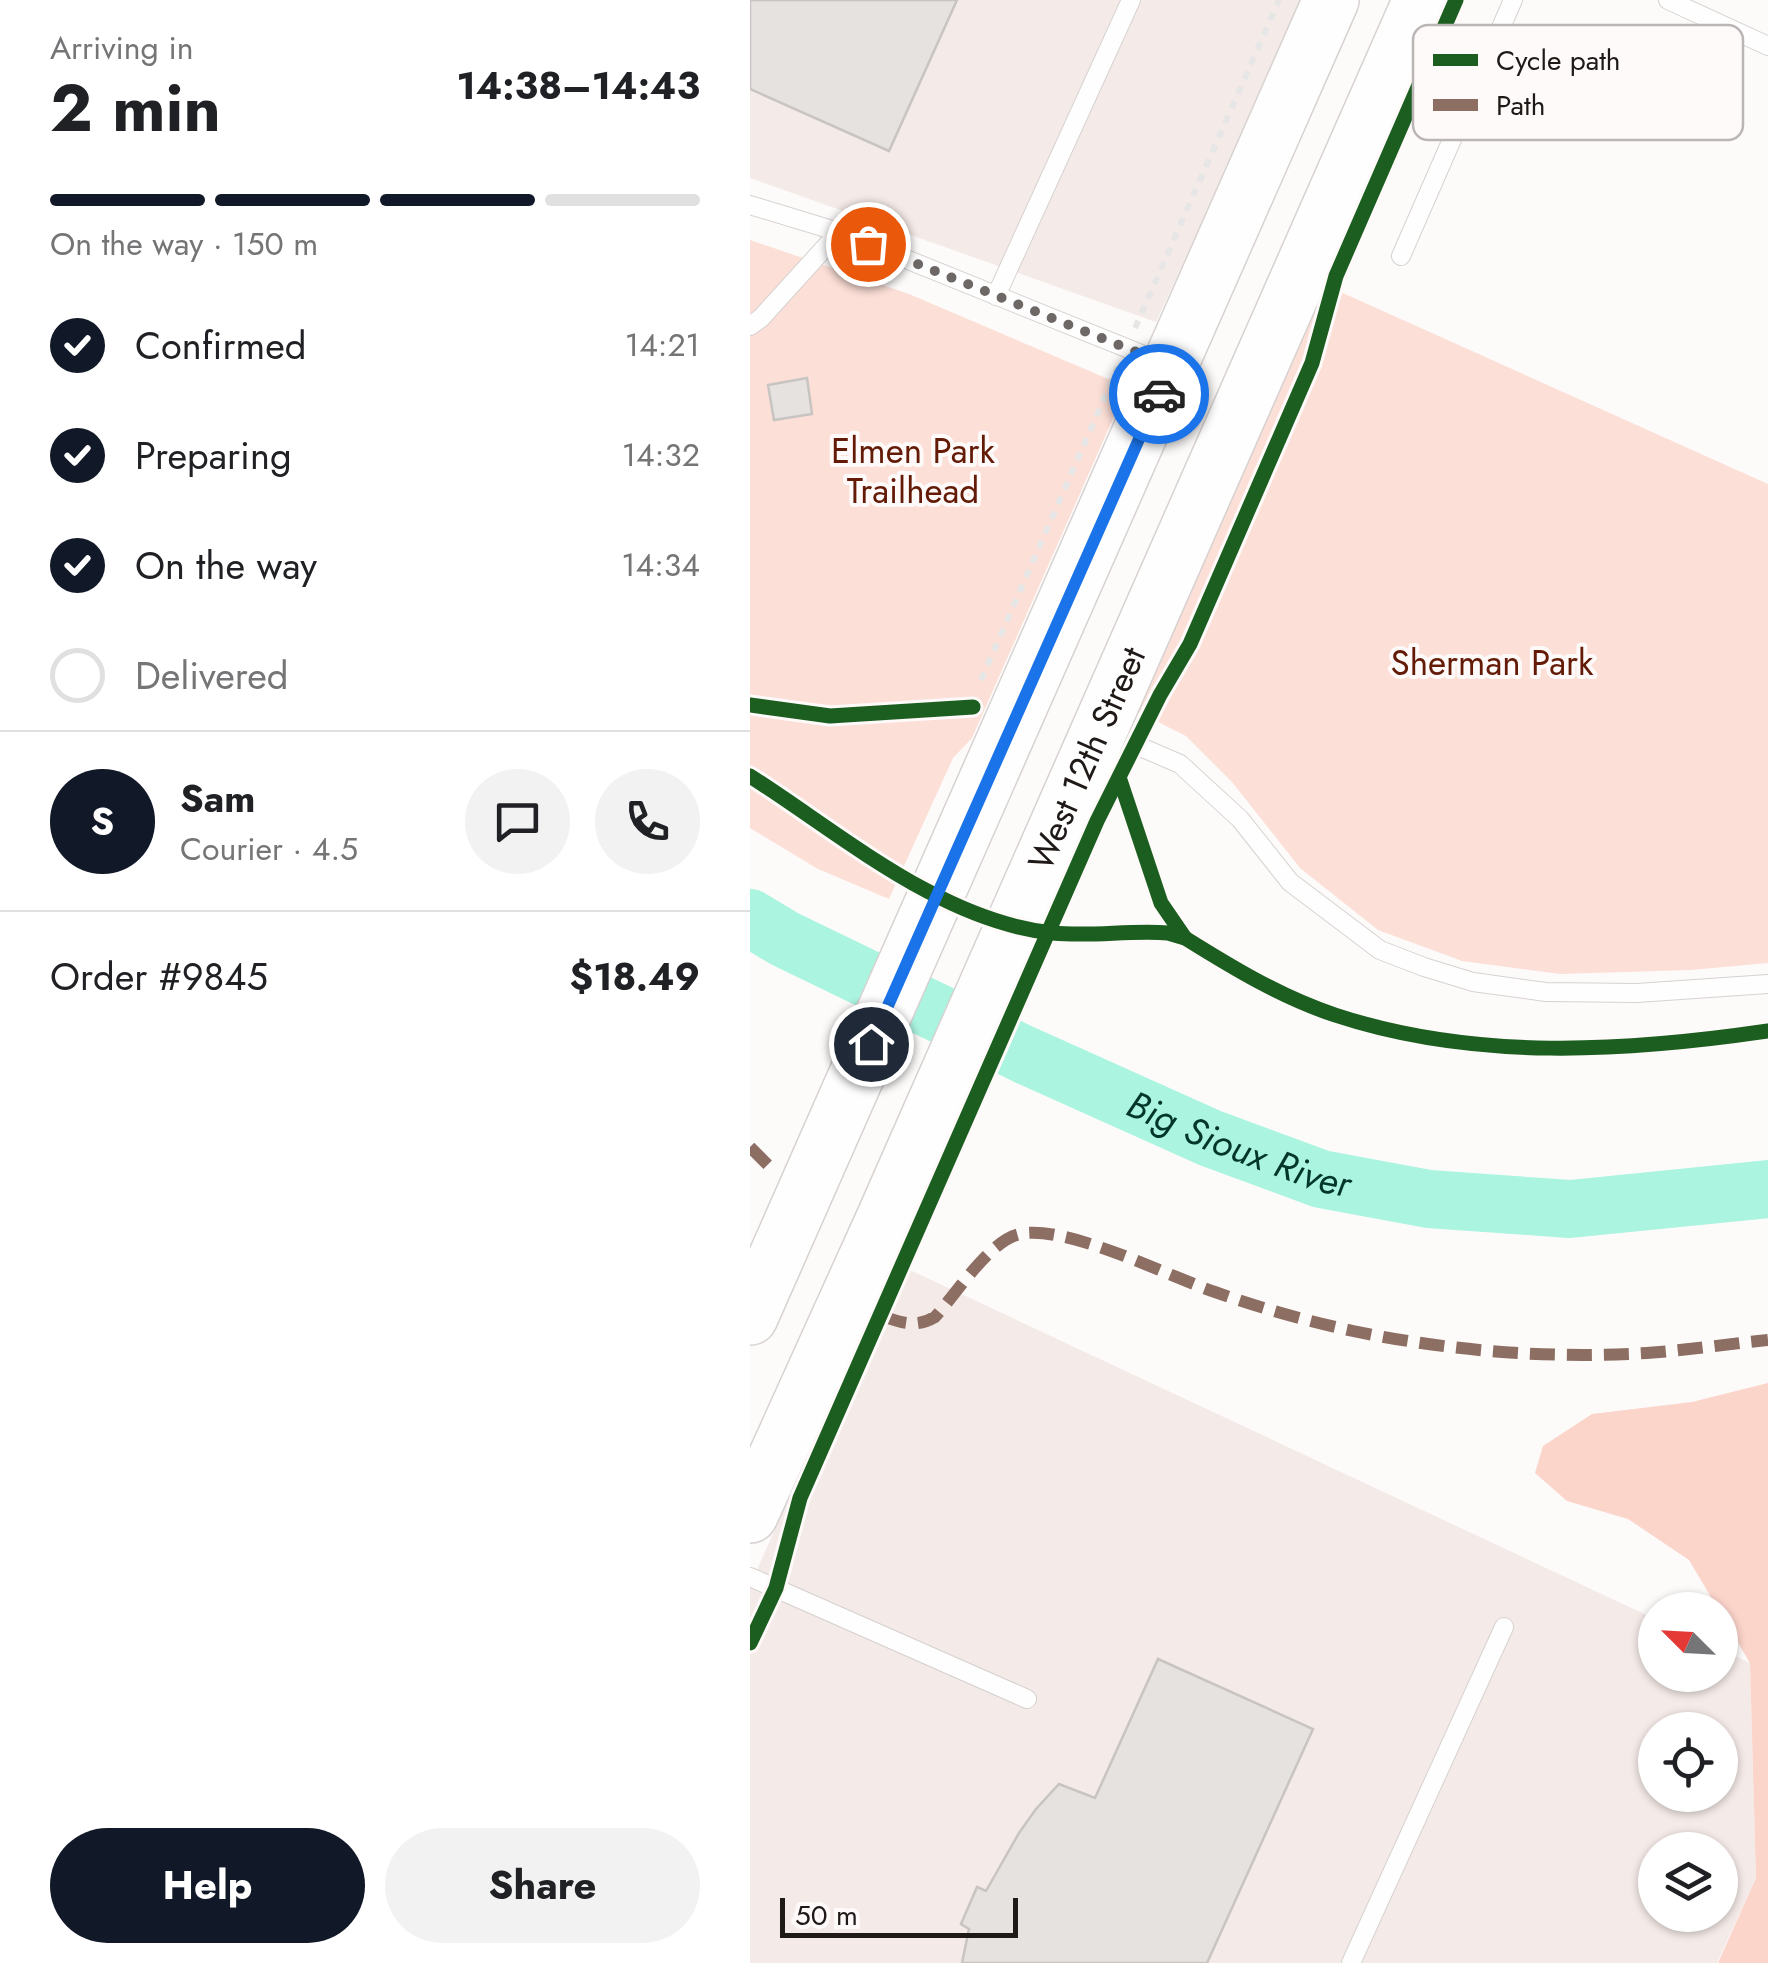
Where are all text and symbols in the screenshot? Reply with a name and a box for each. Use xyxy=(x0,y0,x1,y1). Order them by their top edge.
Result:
text: Arriving in xyxy=(50,25,194,71)
legend xyxy=(1413,25,1743,140)
text: Cycle path xyxy=(1496,40,1621,81)
text: 14:38–14:43 xyxy=(456,58,700,113)
text: 2 min xyxy=(50,61,221,155)
text: Path xyxy=(1496,85,1545,126)
pin xyxy=(826,202,911,287)
icon: bag xyxy=(841,217,896,272)
text: On the way · 150 m xyxy=(50,221,318,267)
icon: check xyxy=(50,318,105,373)
text: Confirmed xyxy=(135,318,306,373)
text: 14:21 xyxy=(625,322,700,368)
courier xyxy=(1109,344,1209,444)
icon: car xyxy=(1132,367,1187,422)
park label: Elmen Park Trailhead xyxy=(831,426,996,516)
icon: check xyxy=(50,428,105,483)
text: Preparing xyxy=(135,428,292,483)
text: 14:32 xyxy=(622,432,700,478)
icon: check xyxy=(50,538,105,593)
text: On the way xyxy=(135,538,317,593)
text: 14:34 xyxy=(621,542,700,588)
street label: West 12th Street xyxy=(1016,638,1158,878)
park label: Sherman Park xyxy=(1391,638,1594,688)
text: Delivered xyxy=(135,648,288,703)
button: chat xyxy=(465,769,570,874)
button: phone xyxy=(595,769,700,874)
text: Sam xyxy=(180,771,255,826)
text: S xyxy=(91,794,114,849)
text: Courier · 4.5 xyxy=(180,826,358,872)
text: Order #9845 xyxy=(50,949,268,1004)
text: $18.49 xyxy=(570,949,700,1004)
pin xyxy=(829,1002,914,1087)
icon: home xyxy=(844,1017,899,1072)
water label: Big Sioux River xyxy=(1118,1076,1358,1211)
north arrow xyxy=(1638,1592,1738,1692)
map controls xyxy=(1638,1592,1738,1932)
button: locate xyxy=(1638,1712,1738,1812)
button: Help xyxy=(50,1828,365,1943)
button: Share xyxy=(385,1828,700,1943)
button: layers xyxy=(1638,1832,1738,1932)
scale bar xyxy=(780,1893,1018,1938)
text: 50 m xyxy=(795,1895,858,1936)

